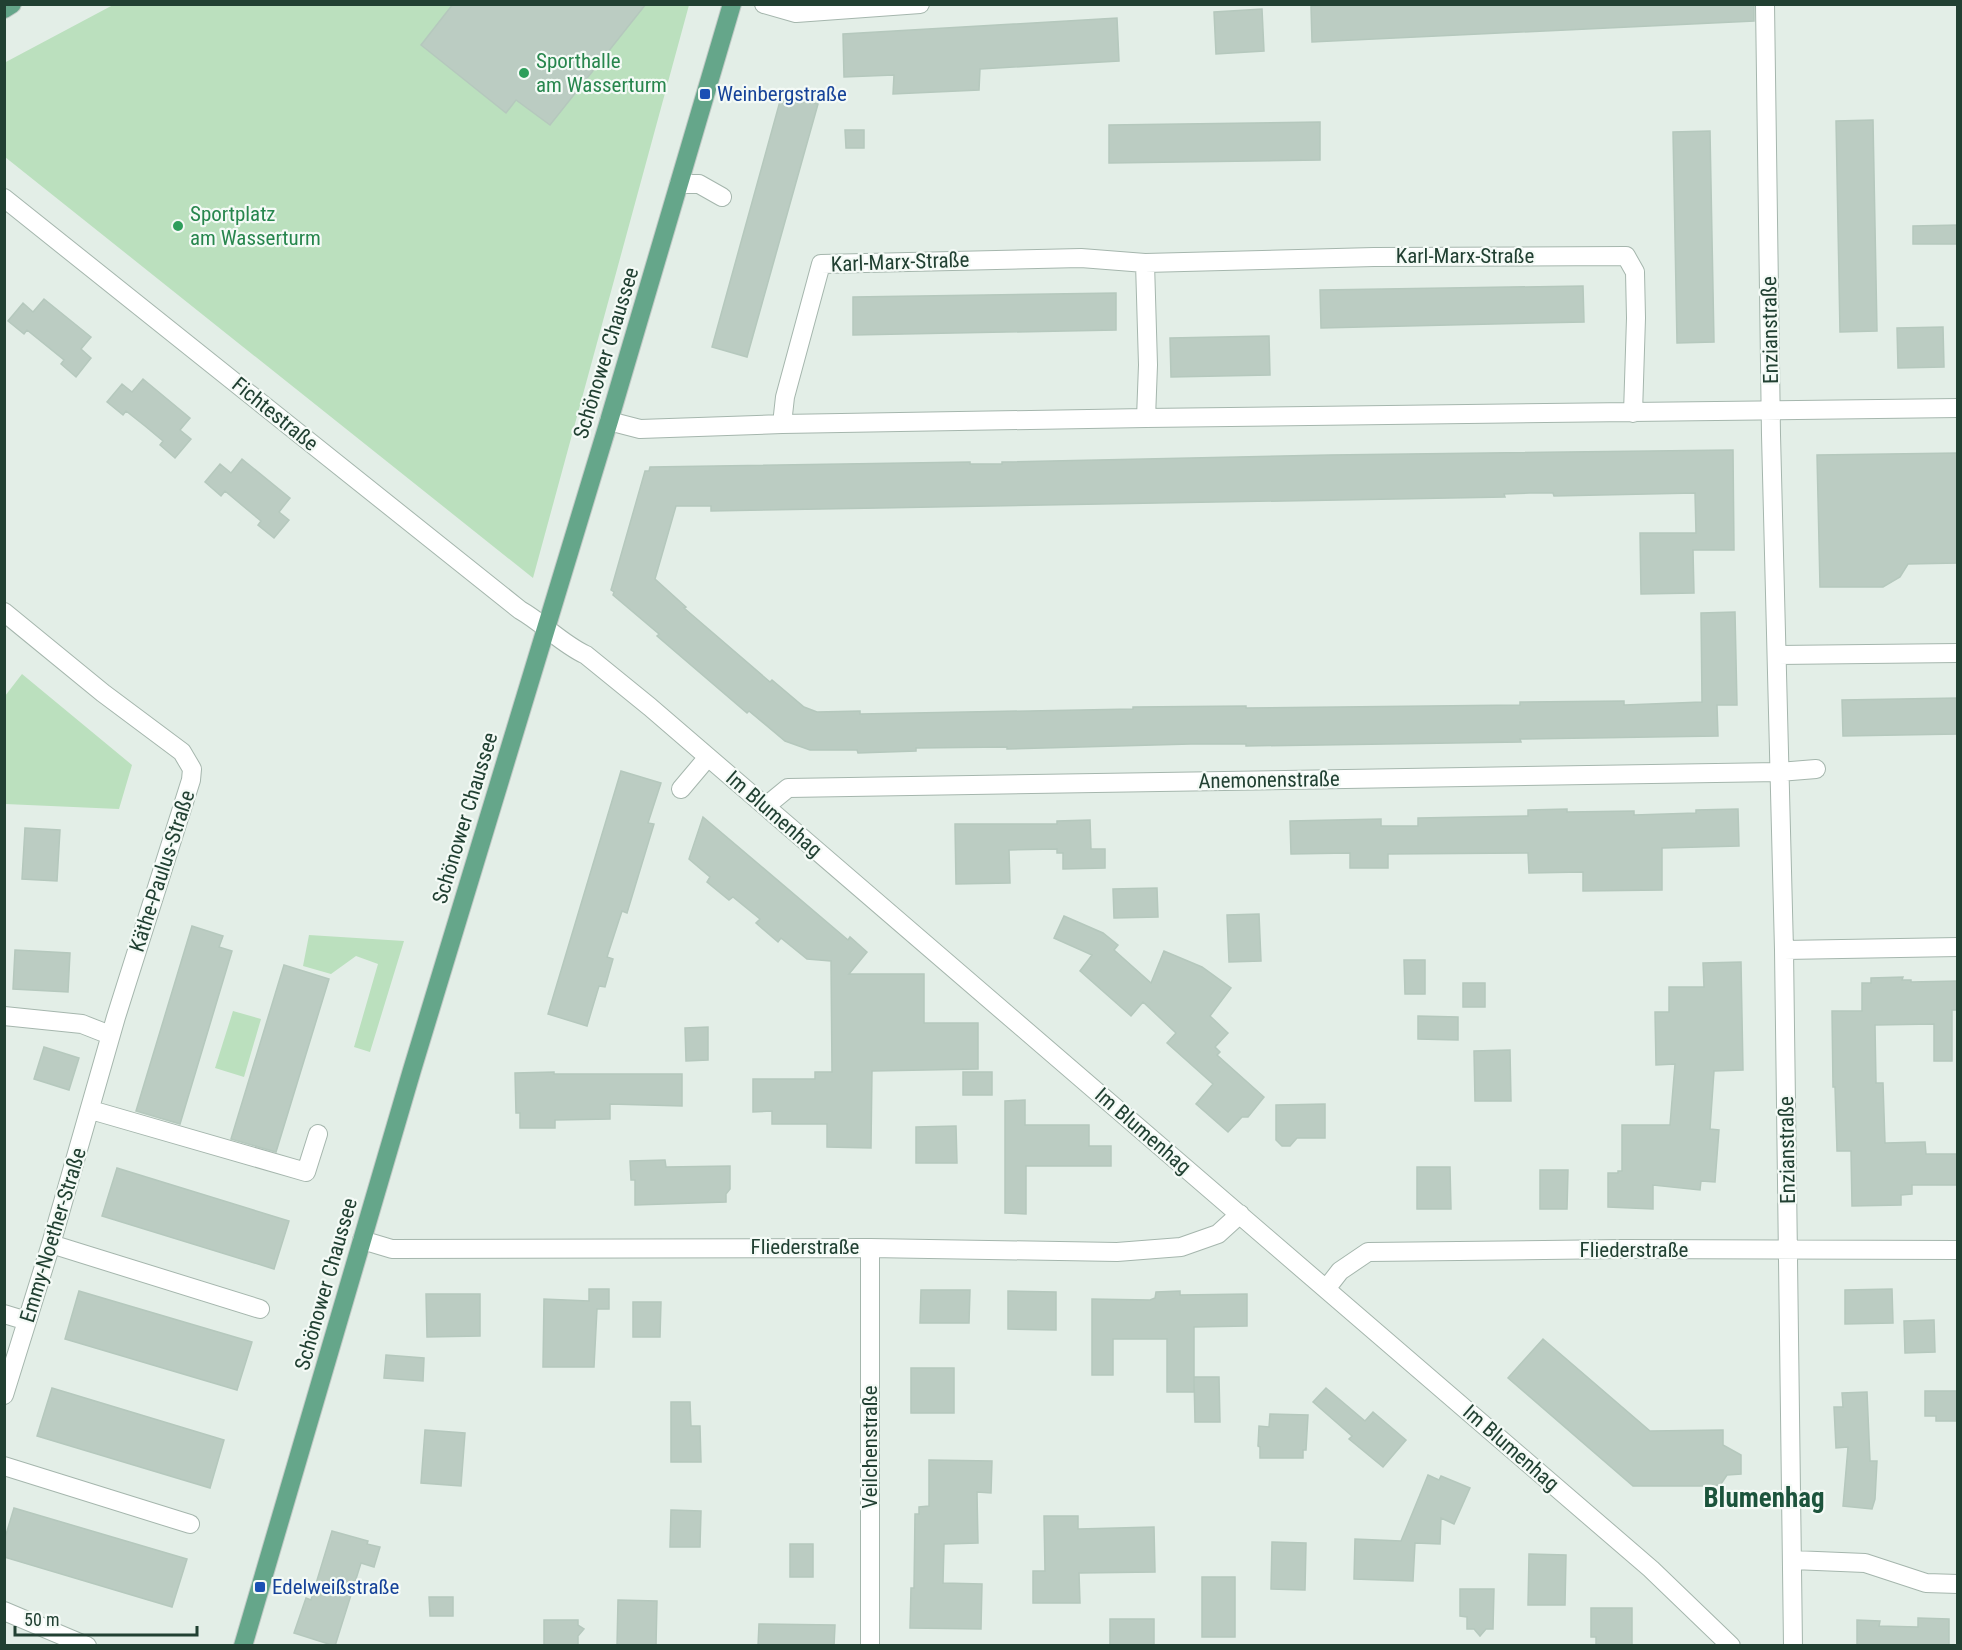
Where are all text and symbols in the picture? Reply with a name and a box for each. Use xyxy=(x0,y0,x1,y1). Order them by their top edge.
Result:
place label: Sporthalle am Wasserturm xyxy=(536,49,667,97)
marker: Sporthalle am Wasserturm xyxy=(517,66,531,80)
place label: Weinbergstraße xyxy=(717,82,847,106)
marker: Weinbergstraße xyxy=(698,87,712,101)
place label: Sportplatz am Wasserturm xyxy=(190,202,321,250)
marker: Sportplatz am Wasserturm xyxy=(171,219,185,233)
street label: Karl-Marx-Straße xyxy=(1396,244,1534,268)
street label: Karl-Marx-Straße xyxy=(830,248,970,276)
street label: Schönower Chaussee xyxy=(569,264,644,442)
street label: Enzianstraße xyxy=(1757,276,1783,384)
street label: Fichtestraße xyxy=(227,372,323,456)
street label: Schönower Chaussee xyxy=(428,729,503,907)
street label: Im Blumenhag xyxy=(721,766,827,862)
street label: Anemonenstraße xyxy=(1198,767,1340,793)
street label: Käthe-Paulus-Straße xyxy=(125,787,199,955)
street label: Im Blumenhag xyxy=(1090,1083,1196,1179)
street label: Enzianstraße xyxy=(1774,1096,1800,1204)
street label: Emmy-Noether-Straße xyxy=(15,1145,91,1325)
street label: Schönower Chaussee xyxy=(290,1195,362,1373)
street label: Fliederstraße xyxy=(751,1235,860,1259)
street label: Fliederstraße xyxy=(1580,1238,1689,1262)
street label: Veilchenstraße xyxy=(858,1385,882,1509)
street label: Im Blumenhag xyxy=(1458,1400,1564,1496)
district label: Blumenhag xyxy=(1703,1482,1825,1514)
place label: Edelweißstraße xyxy=(272,1575,399,1599)
marker: Edelweißstraße xyxy=(253,1580,267,1594)
scale bar xyxy=(15,1599,196,1637)
text: 50 m xyxy=(24,1609,59,1630)

